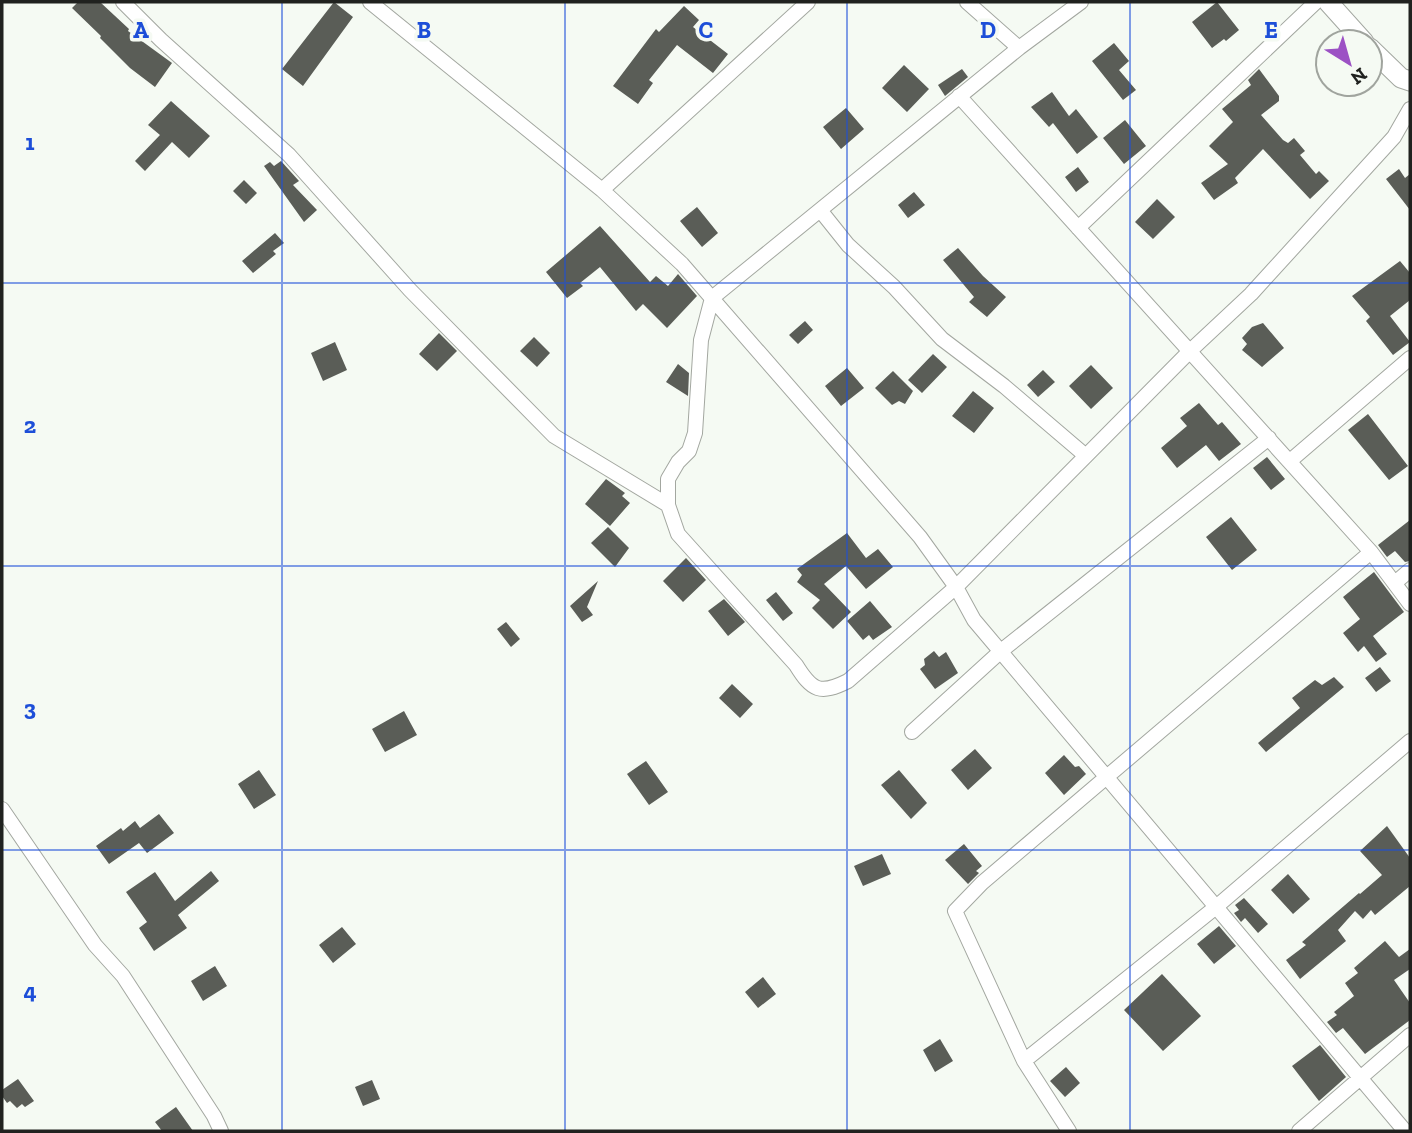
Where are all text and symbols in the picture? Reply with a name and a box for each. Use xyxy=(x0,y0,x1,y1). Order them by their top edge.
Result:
text: A xyxy=(133,16,149,44)
text: B xyxy=(417,16,431,44)
text: C xyxy=(699,16,713,44)
text: D xyxy=(980,16,996,44)
text: E xyxy=(1264,16,1278,44)
north arrow xyxy=(1314,28,1384,98)
text: N xyxy=(1346,63,1372,90)
text: 1 xyxy=(25,128,35,156)
text: 2 xyxy=(24,411,36,439)
text: 3 xyxy=(24,694,36,722)
text: 4 xyxy=(23,977,37,1005)

